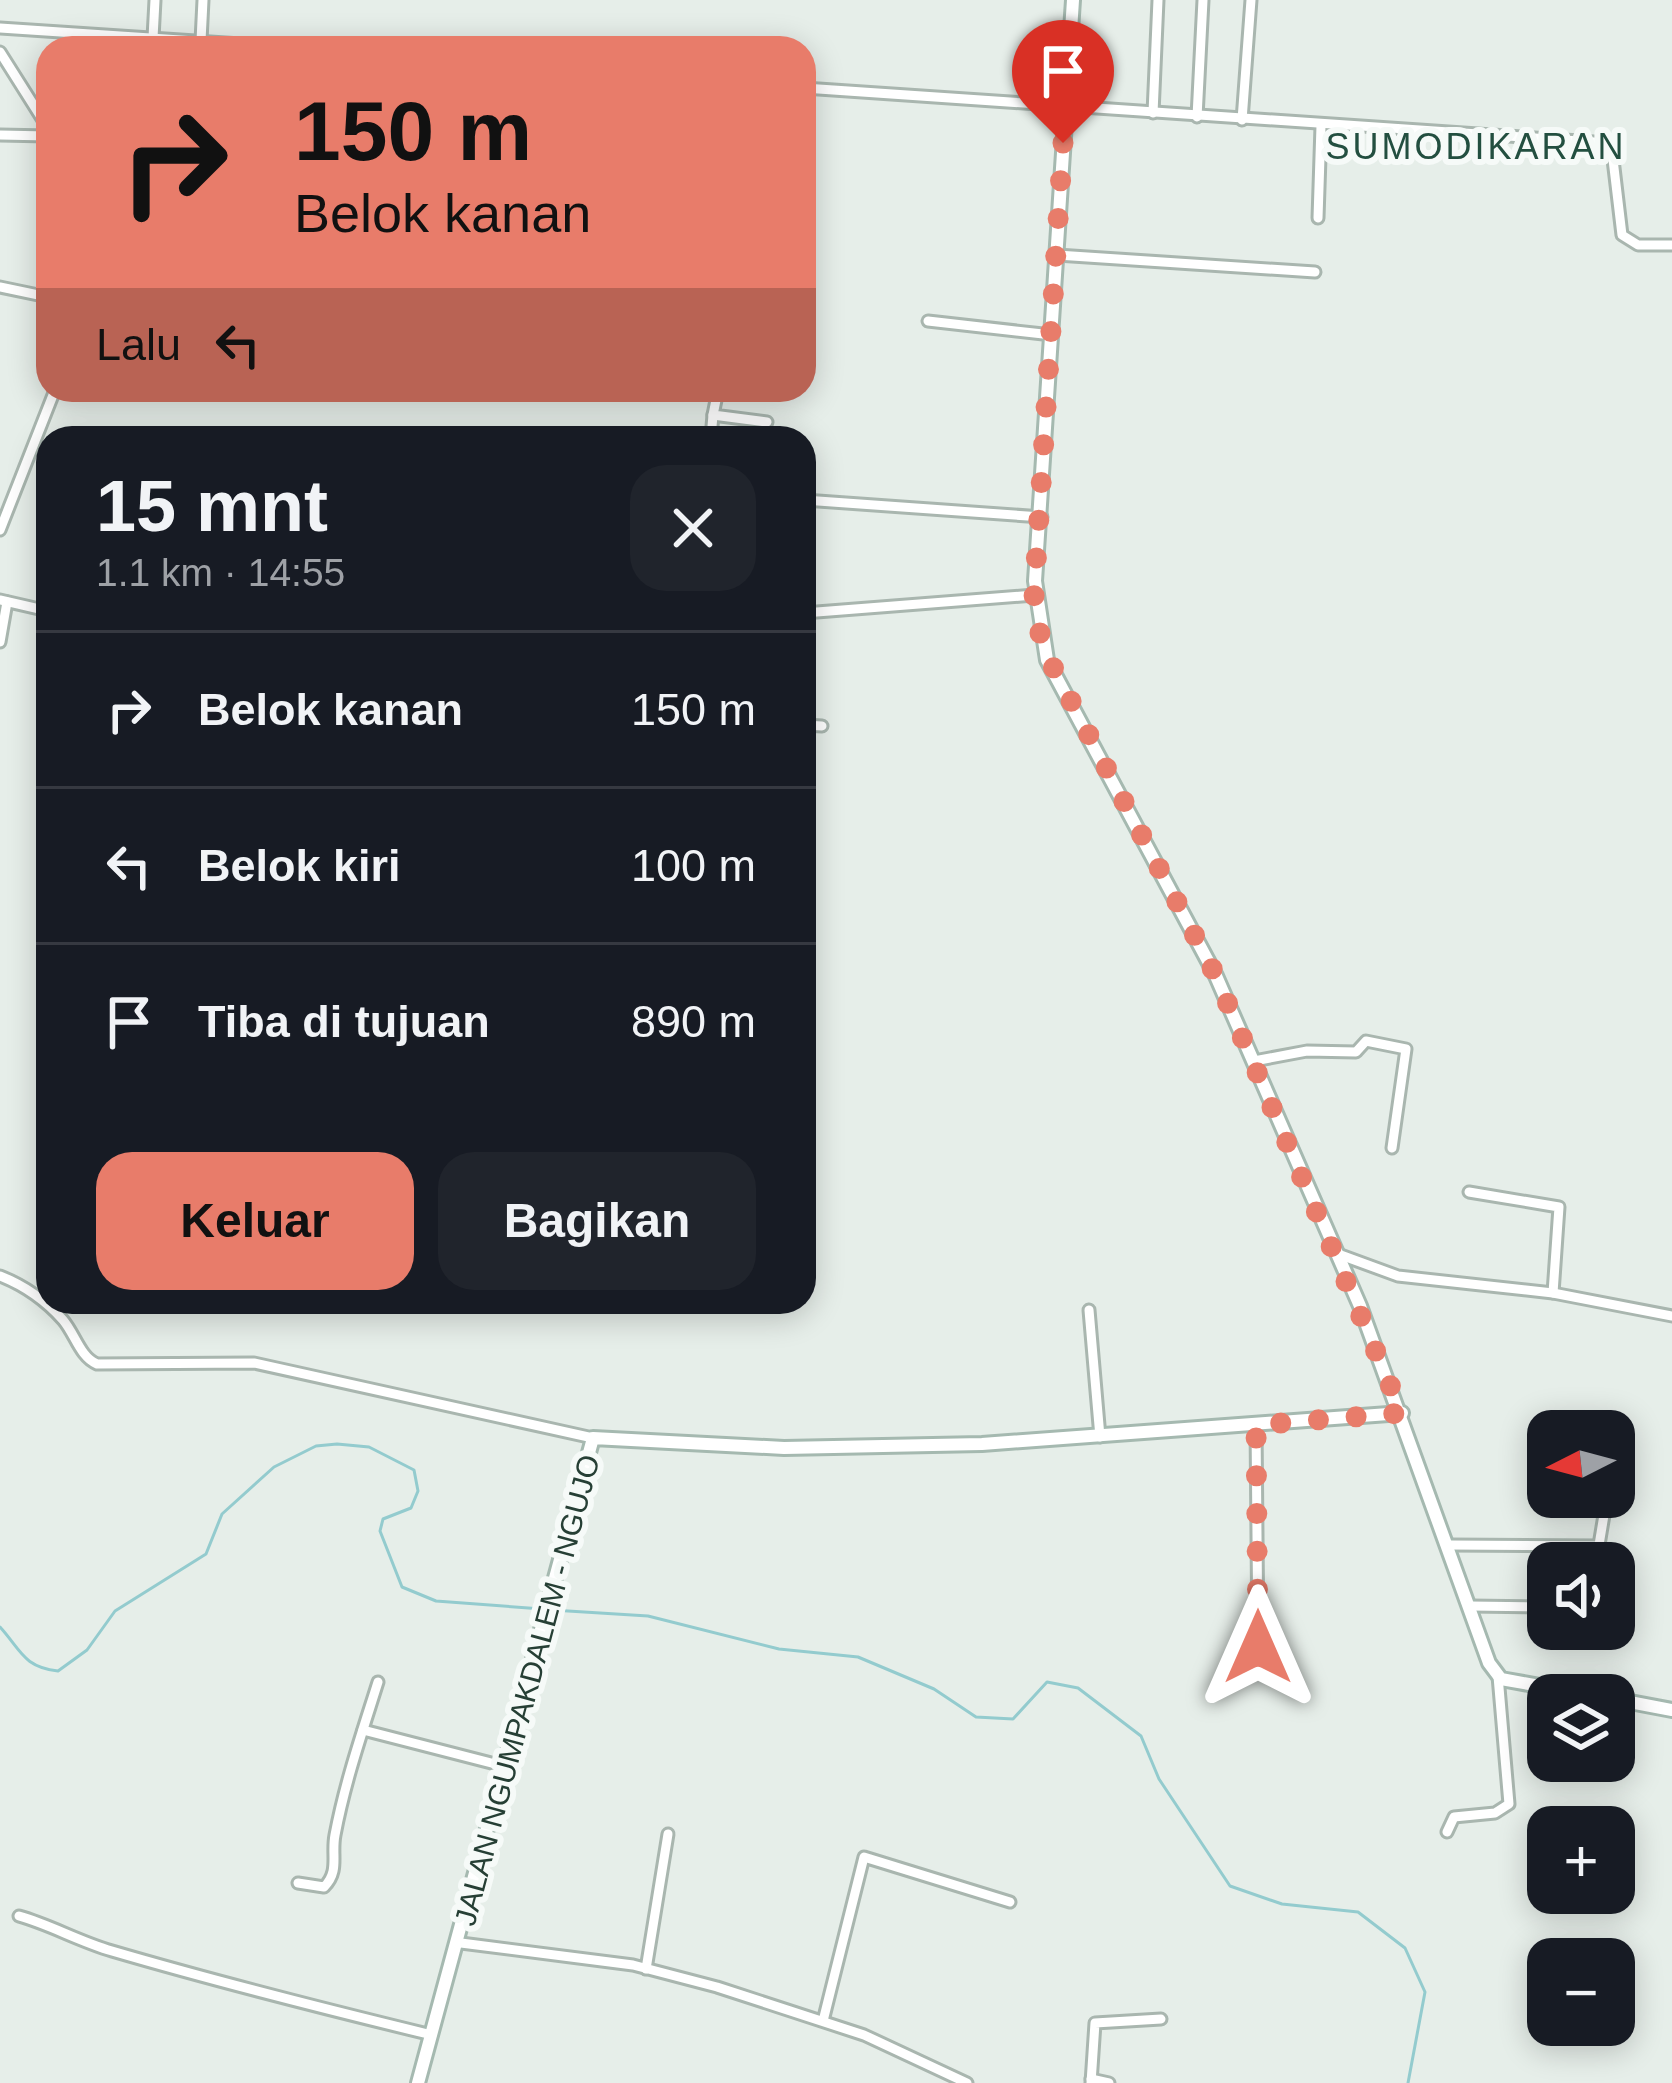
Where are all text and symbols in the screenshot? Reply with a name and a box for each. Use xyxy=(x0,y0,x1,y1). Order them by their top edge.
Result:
pin xyxy=(1012,20,1114,143)
icon: arrive xyxy=(1030,38,1096,104)
icon: right xyxy=(96,84,252,240)
text: 150 m xyxy=(294,84,532,178)
district label: SUMODIKARAN xyxy=(1325,126,1627,167)
text: Belok kanan xyxy=(294,183,591,243)
icon: left xyxy=(205,312,271,378)
text: Lalu xyxy=(96,319,181,370)
button: close xyxy=(630,465,756,591)
text: 15 mnt xyxy=(96,466,328,546)
text: 1.1 km · 14:55 xyxy=(96,551,345,594)
icon: right xyxy=(96,677,162,743)
text: Belok kanan xyxy=(198,684,463,735)
text: 150 m xyxy=(631,684,756,735)
icon: left xyxy=(96,833,162,899)
text: Belok kiri xyxy=(198,840,401,891)
text: 100 m xyxy=(631,840,756,891)
icon: arrive xyxy=(96,989,162,1055)
text: Tiba di tujuan xyxy=(198,996,490,1047)
text: 890 m xyxy=(631,996,756,1047)
button: Keluar xyxy=(96,1152,414,1290)
button: Bagikan xyxy=(438,1152,756,1290)
north arrow xyxy=(1527,1410,1635,1518)
map controls xyxy=(1527,1410,1635,2046)
street label: JALAN NGUMPAKDALEM - NGUJO xyxy=(448,1451,606,1929)
button: sound xyxy=(1527,1542,1635,1650)
position arrow xyxy=(1195,1584,1321,1710)
button: layers xyxy=(1527,1674,1635,1782)
button: + xyxy=(1527,1806,1635,1914)
button: − xyxy=(1527,1938,1635,2046)

